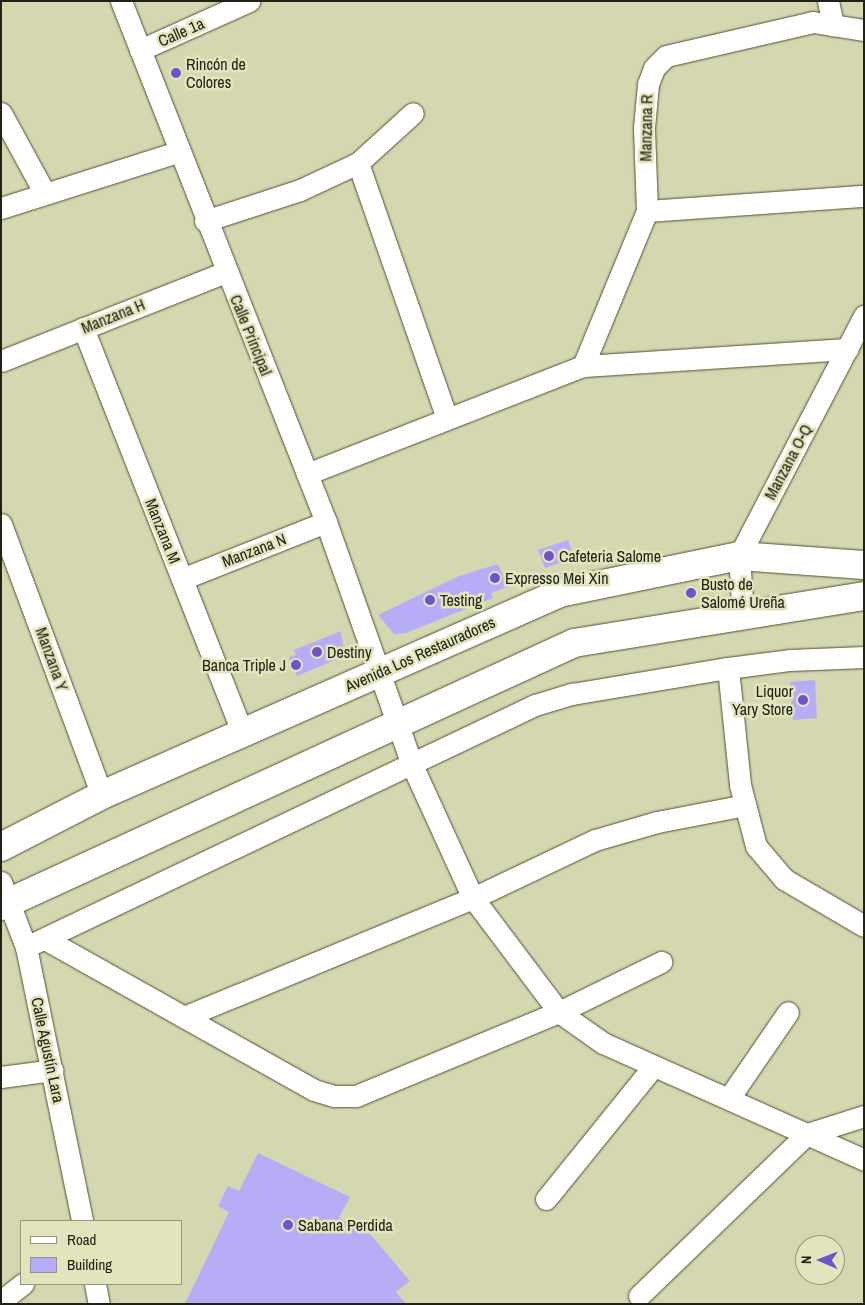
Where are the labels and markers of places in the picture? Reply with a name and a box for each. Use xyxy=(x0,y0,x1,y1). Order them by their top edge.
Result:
place label: Rincón de Colores xyxy=(186,54,246,92)
marker: Rincón de Colores xyxy=(170,67,182,79)
place label: Cafeteria Salome xyxy=(559,546,661,566)
marker: Cafeteria Salome xyxy=(543,550,555,562)
place label: Expresso Mei Xin xyxy=(505,568,609,588)
marker: Expresso Mei Xin xyxy=(489,572,501,584)
place label: Busto de Salomé Ureña xyxy=(701,574,785,612)
marker: Busto de Salomé Ureña xyxy=(685,587,697,599)
place label: Testing xyxy=(440,590,482,610)
marker: Testing xyxy=(424,594,436,606)
place label: Destiny xyxy=(327,642,371,662)
marker: Destiny xyxy=(311,646,323,658)
place label: Banca Triple J xyxy=(202,655,286,675)
marker: Banca Triple J xyxy=(290,659,302,671)
place label: Liquor Yary Store xyxy=(732,681,793,719)
marker: Liquor Yary Store xyxy=(797,694,809,706)
place label: Sabana Perdida xyxy=(298,1215,393,1235)
marker: Sabana Perdida xyxy=(282,1219,294,1231)

